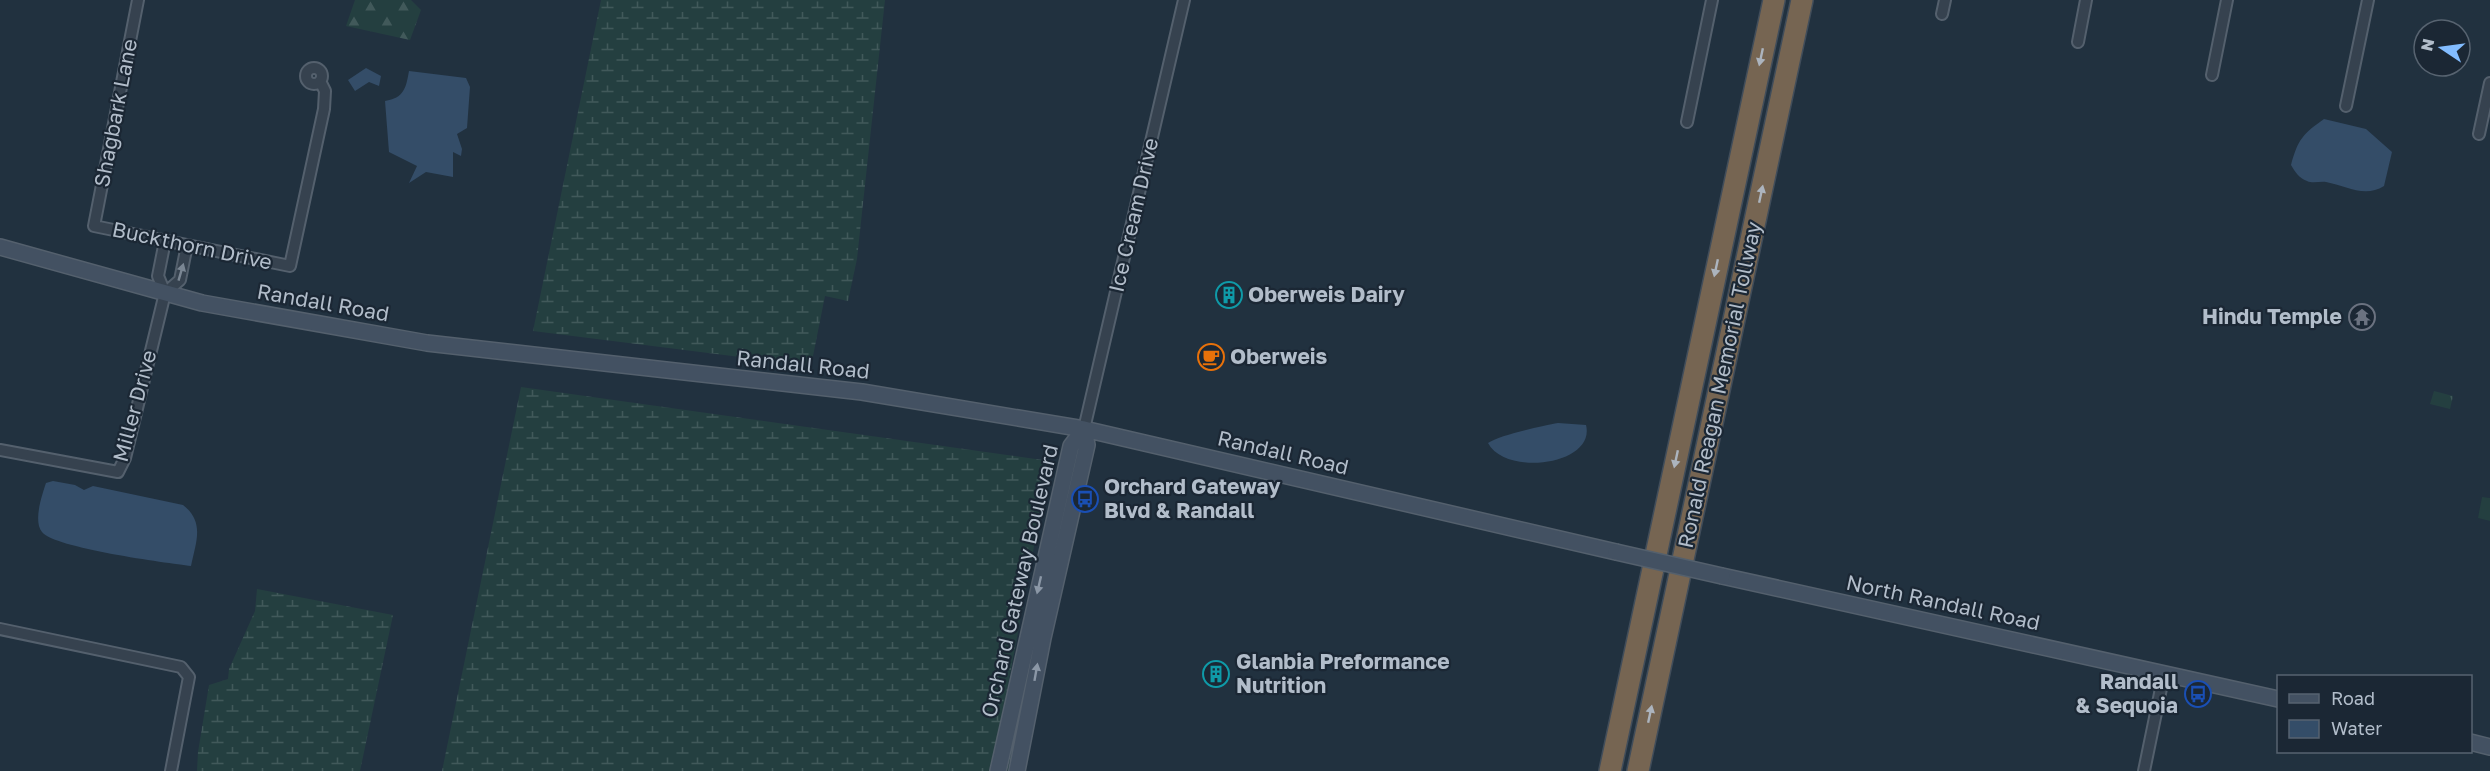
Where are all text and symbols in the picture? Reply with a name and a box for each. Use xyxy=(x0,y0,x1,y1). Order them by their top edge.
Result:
north arrow xyxy=(2412,18,2472,78)
text: N xyxy=(2416,36,2438,53)
street label: Shagbark Lane xyxy=(88,37,142,189)
one-way arrow xyxy=(1756,48,1766,66)
street label: Ice Cream Drive xyxy=(1103,135,1163,295)
one-way arrow xyxy=(1757,185,1766,204)
street label: Buckthorn Drive xyxy=(110,215,275,275)
street label: Ronald Reagan Memorial Tollway xyxy=(1672,219,1766,550)
one-way arrow xyxy=(1711,259,1721,278)
one-way arrow xyxy=(176,263,186,281)
street label: Randall Road xyxy=(255,278,391,326)
building icon: Oberweis Dairy xyxy=(1214,280,1244,310)
place label: Oberweis Dairy xyxy=(1248,281,1405,307)
temple icon: Hindu Temple xyxy=(2347,302,2377,332)
place label: Hindu Temple xyxy=(2202,303,2342,329)
cafe icon: Oberweis xyxy=(1196,342,1226,372)
place label: Oberweis xyxy=(1230,343,1328,369)
street label: Randall Road xyxy=(735,344,871,384)
street label: Miller Drive xyxy=(107,347,161,464)
street label: Randall Road xyxy=(1215,424,1351,480)
street label: Orchard Gateway Boulevard xyxy=(975,442,1063,720)
one-way arrow xyxy=(1671,450,1680,469)
place label: Orchard Gateway Blvd & Randall xyxy=(1104,473,1281,523)
bus stop icon: Orchard Gateway Blvd & Randall xyxy=(1070,484,1100,514)
street label: North Randall Road xyxy=(1844,569,2043,635)
one-way arrow xyxy=(1034,575,1044,594)
place label: Glanbia Preformance Nutrition xyxy=(1236,648,1450,698)
building icon: Glanbia Preformance Nutrition xyxy=(1201,659,1231,689)
one-way arrow xyxy=(1032,663,1041,682)
place label: Randall & Sequoia xyxy=(2075,668,2178,718)
legend xyxy=(2277,675,2472,753)
bus stop icon: Randall & Sequoia xyxy=(2183,679,2213,709)
text: Road xyxy=(2331,687,2375,709)
one-way arrow xyxy=(1646,704,1656,723)
text: Water xyxy=(2331,717,2382,739)

